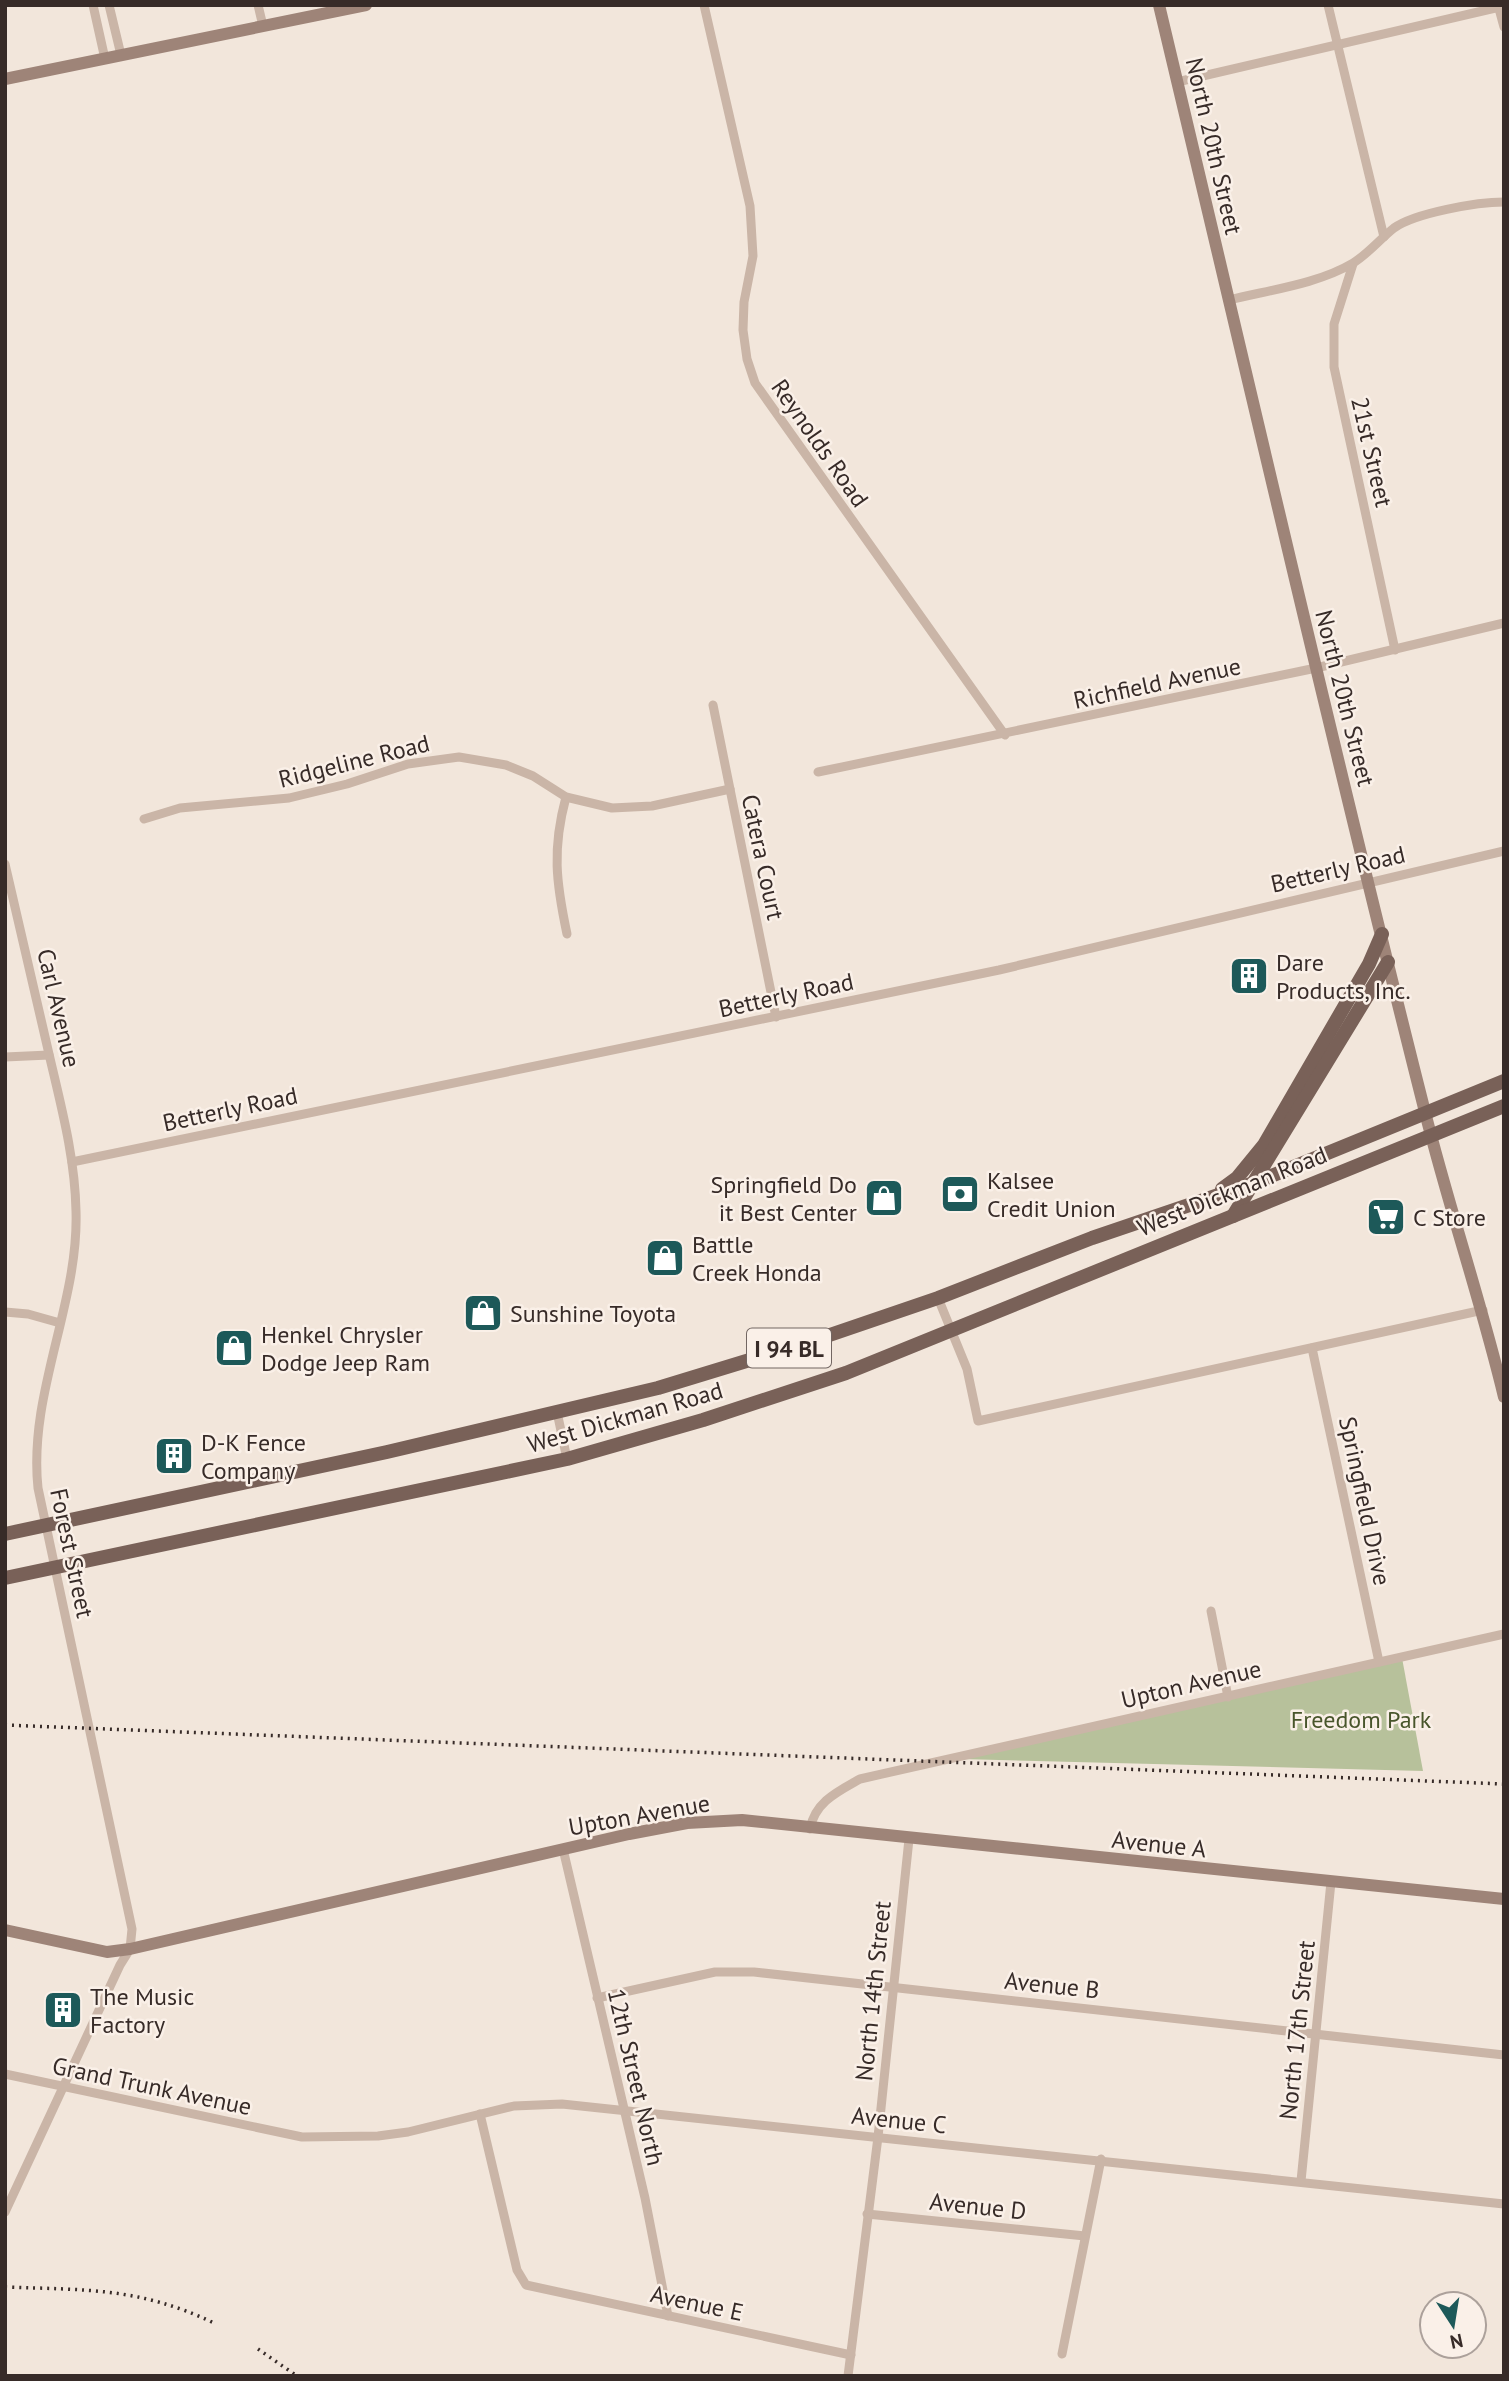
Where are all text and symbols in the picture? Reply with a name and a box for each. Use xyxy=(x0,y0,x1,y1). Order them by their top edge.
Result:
street label: North 20th Street xyxy=(1179,54,1249,238)
street label: Reynolds Road xyxy=(765,373,875,513)
street label: 21st Street xyxy=(1344,394,1400,510)
street label: North 20th Street xyxy=(1308,607,1382,789)
street label: Richfield Avenue xyxy=(1070,650,1244,716)
street label: Ridgeline Road xyxy=(275,727,433,795)
street label: Catera Court xyxy=(735,791,791,923)
street label: Betterly Road xyxy=(1268,838,1408,900)
street label: Carl Avenue xyxy=(30,946,88,1070)
place label: Dare Products, Inc. xyxy=(1276,947,1411,1006)
building icon: Dare Products, Inc. xyxy=(1228,955,1270,997)
street label: Betterly Road xyxy=(716,966,856,1024)
street label: Betterly Road xyxy=(160,1080,300,1138)
street label: West Dickman Road xyxy=(1133,1139,1331,1243)
place label: Kalsee Credit Union xyxy=(987,1165,1116,1224)
place label: Springfield Do it Best Center xyxy=(711,1169,857,1228)
bank icon: Kalsee Credit Union xyxy=(939,1173,981,1215)
shop icon: Springfield Do it Best Center xyxy=(863,1177,905,1219)
supermarket icon: C Store xyxy=(1365,1196,1407,1238)
place label: C Store xyxy=(1413,1202,1486,1233)
place label: Battle Creek Honda xyxy=(692,1229,822,1288)
shop icon: Battle Creek Honda xyxy=(644,1237,686,1279)
shop icon: Sunshine Toyota xyxy=(462,1292,504,1334)
place label: Sunshine Toyota xyxy=(510,1298,676,1329)
place label: Henkel Chrysler Dodge Jeep Ram xyxy=(261,1319,430,1378)
shop icon: Henkel Chrysler Dodge Jeep Ram xyxy=(213,1327,255,1369)
road number: I 94 BL xyxy=(747,1329,831,1368)
street label: West Dickman Road xyxy=(524,1374,726,1460)
street label: Springfield Drive xyxy=(1332,1414,1398,1588)
place label: D-K Fence Company xyxy=(201,1427,306,1486)
building icon: D-K Fence Company xyxy=(153,1435,195,1477)
street label: Forest Street xyxy=(43,1485,101,1621)
street label: Upton Avenue xyxy=(1118,1653,1264,1715)
park label: Freedom Park xyxy=(1291,1704,1432,1735)
street label: Upton Avenue xyxy=(566,1787,712,1843)
street label: Avenue A xyxy=(1110,1824,1208,1864)
street label: North 14th Street xyxy=(848,1900,898,2082)
street label: North 17th Street xyxy=(1272,1939,1322,2121)
street label: Avenue B xyxy=(1003,1965,1101,2005)
place label: The Music Factory xyxy=(90,1981,195,2040)
street label: 12th Street North xyxy=(601,1985,671,2169)
building icon: The Music Factory xyxy=(42,1989,84,2031)
street label: Grand Trunk Avenue xyxy=(50,2050,254,2122)
street label: Avenue C xyxy=(850,2100,948,2140)
street label: Avenue D xyxy=(928,2186,1028,2226)
street label: Avenue E xyxy=(648,2278,746,2328)
north arrow xyxy=(1418,2290,1488,2360)
text: N xyxy=(1448,2329,1465,2355)

